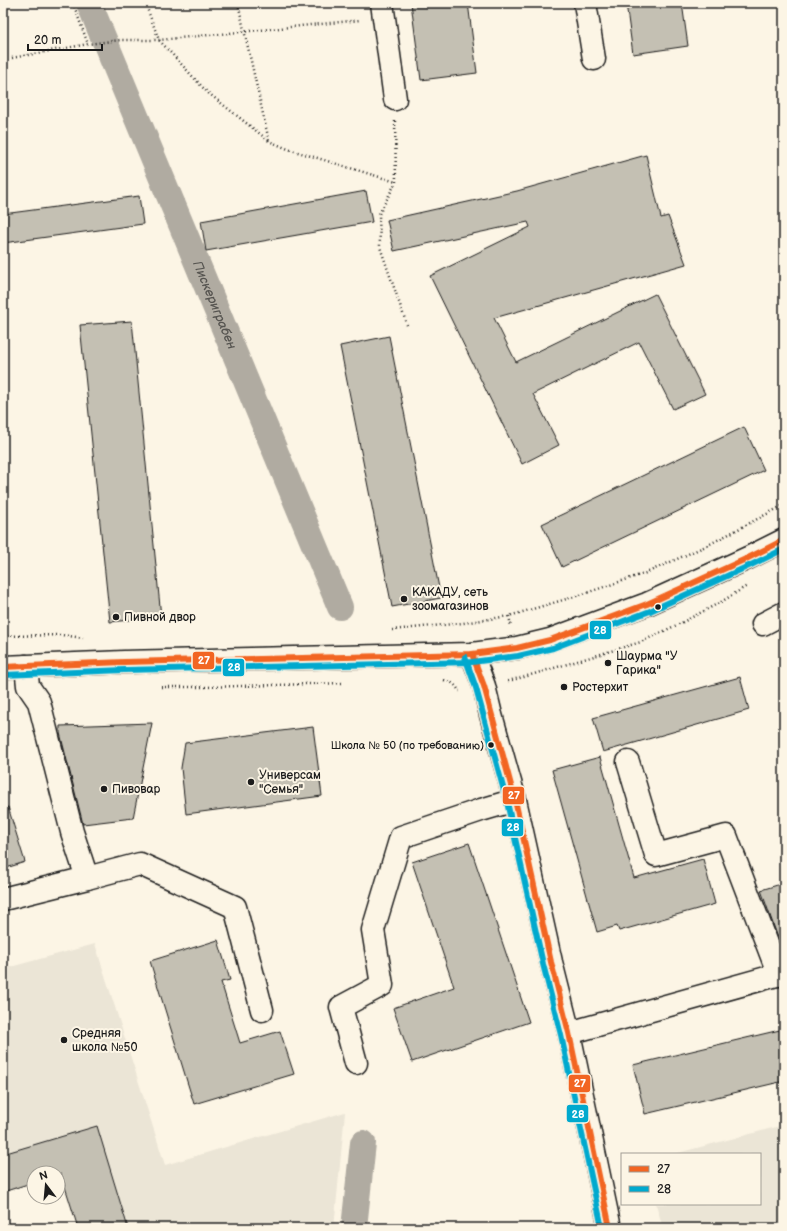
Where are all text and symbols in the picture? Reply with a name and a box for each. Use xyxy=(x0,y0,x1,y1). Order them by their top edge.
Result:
scale bar xyxy=(28,26,102,52)
text: 20 m xyxy=(34,33,61,48)
water label: Пискериграбен xyxy=(189,258,240,352)
place label: КАКАДУ, сеть зоомагазинов xyxy=(412,585,489,614)
marker: КАКАДУ, сеть зоомагазинов xyxy=(399,594,409,604)
unlabelled marker xyxy=(653,602,663,612)
place label: Пивной двор xyxy=(124,610,196,625)
marker: Пивной двор xyxy=(111,612,121,622)
line badge: 28 xyxy=(589,620,612,640)
text: 28 xyxy=(593,624,607,637)
place label: Шаурма "У Гарика" xyxy=(616,649,678,678)
line badge: 27 xyxy=(192,651,215,670)
text: 27 xyxy=(198,654,210,667)
line badge: 28 xyxy=(222,658,245,677)
marker: Шаурма "У Гарика" xyxy=(603,658,613,668)
text: 28 xyxy=(227,661,241,674)
place label: Ростерхит xyxy=(572,680,629,695)
marker: Ростерхит xyxy=(559,682,569,692)
place label: Школа № 50 (по требованию) xyxy=(331,739,484,752)
marker: Школа № 50 (по требованию) xyxy=(486,740,496,750)
place label: Универсам "Семья" xyxy=(259,768,321,797)
marker: Универсам "Семья" xyxy=(246,777,256,787)
place label: Пивовар xyxy=(112,782,161,797)
marker: Пивовар xyxy=(99,784,109,794)
line badge: 27 xyxy=(502,786,525,805)
text: 27 xyxy=(508,789,520,802)
line badge: 28 xyxy=(501,818,524,837)
text: 28 xyxy=(506,821,520,834)
place label: Средняя школа №50 xyxy=(72,1026,138,1055)
marker: Средняя школа №50 xyxy=(59,1035,69,1045)
line badge: 27 xyxy=(568,1074,591,1093)
text: 27 xyxy=(574,1077,586,1090)
line badge: 28 xyxy=(566,1104,589,1123)
text: 28 xyxy=(571,1108,585,1121)
legend xyxy=(621,1153,761,1205)
text: 27 xyxy=(657,1162,670,1177)
north arrow xyxy=(26,1165,66,1205)
text: N xyxy=(38,1168,49,1183)
text: 28 xyxy=(657,1182,671,1197)

